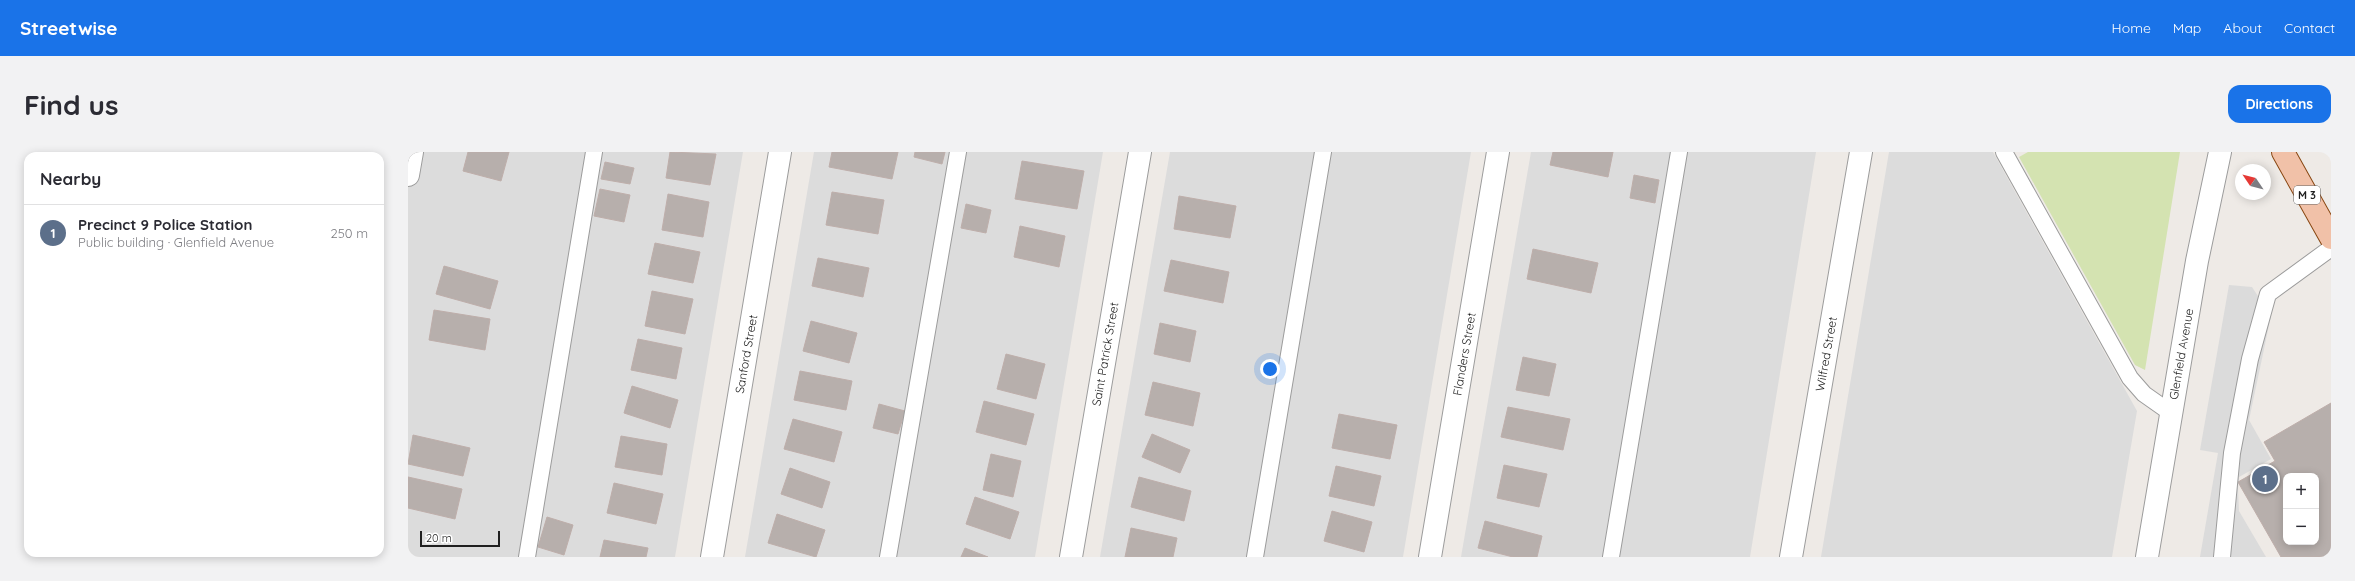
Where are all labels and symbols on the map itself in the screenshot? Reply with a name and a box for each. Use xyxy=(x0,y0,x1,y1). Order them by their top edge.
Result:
north arrow xyxy=(2235,164,2271,200)
road number: M 3 xyxy=(2294,186,2320,204)
street label: Saint Patrick Street xyxy=(1088,301,1122,407)
street label: Glenfield Avenue xyxy=(2166,307,2196,401)
street label: Flanders Street xyxy=(1449,311,1479,397)
street label: Sanford Street xyxy=(732,313,760,395)
street label: Wilfred Street xyxy=(1812,315,1840,393)
your location xyxy=(1260,359,1280,379)
pin: 1 xyxy=(2252,464,2278,494)
scale bar xyxy=(420,529,500,548)

